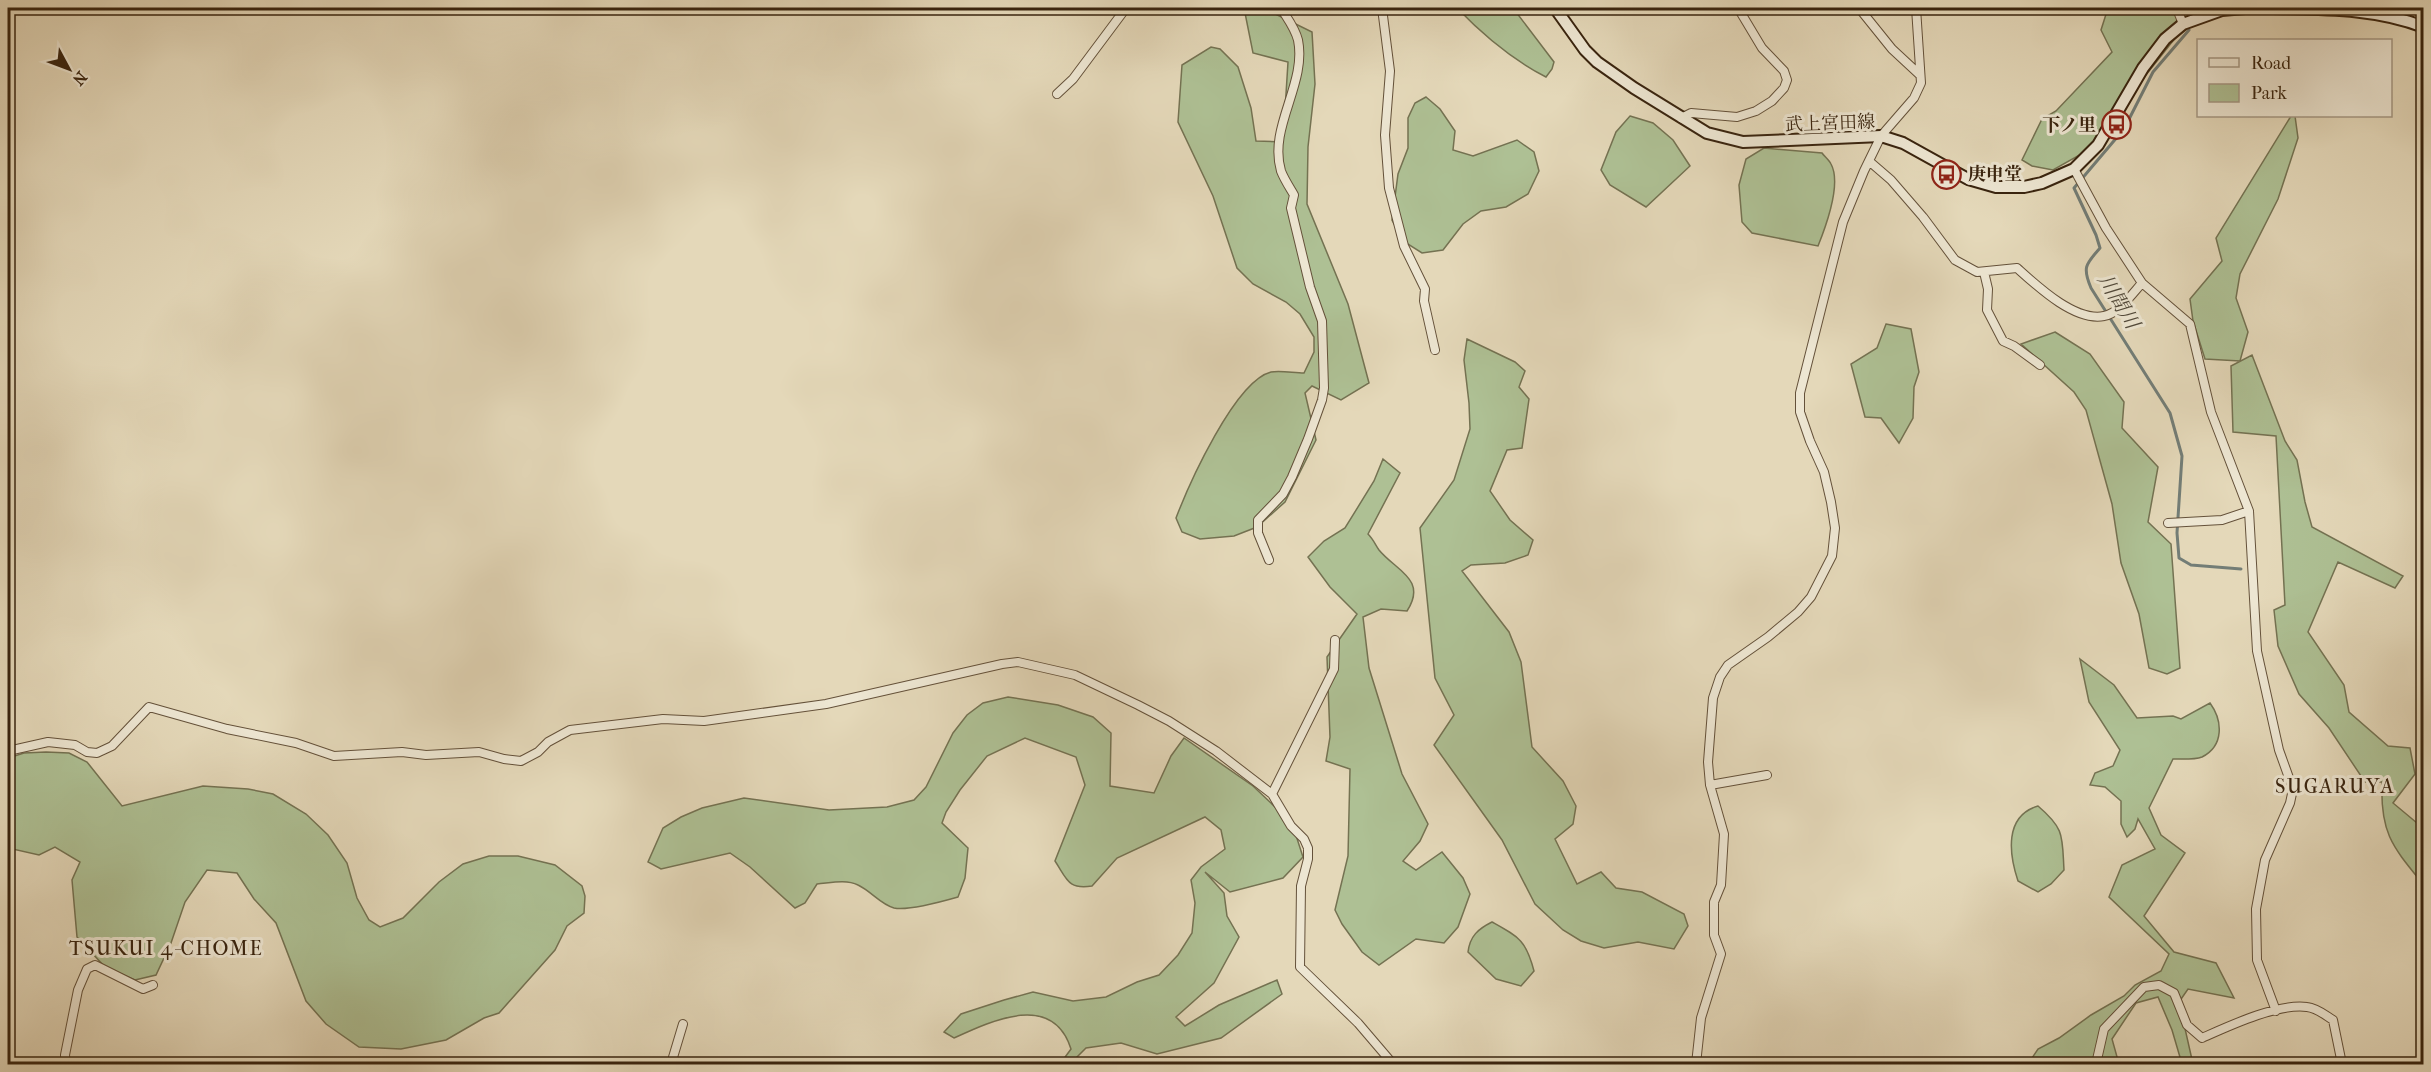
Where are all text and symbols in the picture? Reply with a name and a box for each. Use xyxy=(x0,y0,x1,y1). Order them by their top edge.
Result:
north arrow xyxy=(39,39,99,99)
legend xyxy=(2197,39,2392,117)
text: Road xyxy=(2251,53,2291,74)
text: N xyxy=(68,68,91,90)
text: Park xyxy=(2251,83,2288,104)
bus stop icon: 下ノ里 xyxy=(2101,109,2133,141)
street label: 武上宮田線 xyxy=(1785,111,1875,136)
place label: 下ノ里 xyxy=(2042,115,2096,136)
bus stop icon: 庚申堂 xyxy=(1931,158,1963,190)
place label: 庚申堂 xyxy=(1968,164,2022,185)
water label: 川間川 xyxy=(2093,270,2145,335)
district label: SUGARUYA xyxy=(2275,775,2395,798)
district label: TSUKUI 4-CHOME xyxy=(69,937,263,960)

